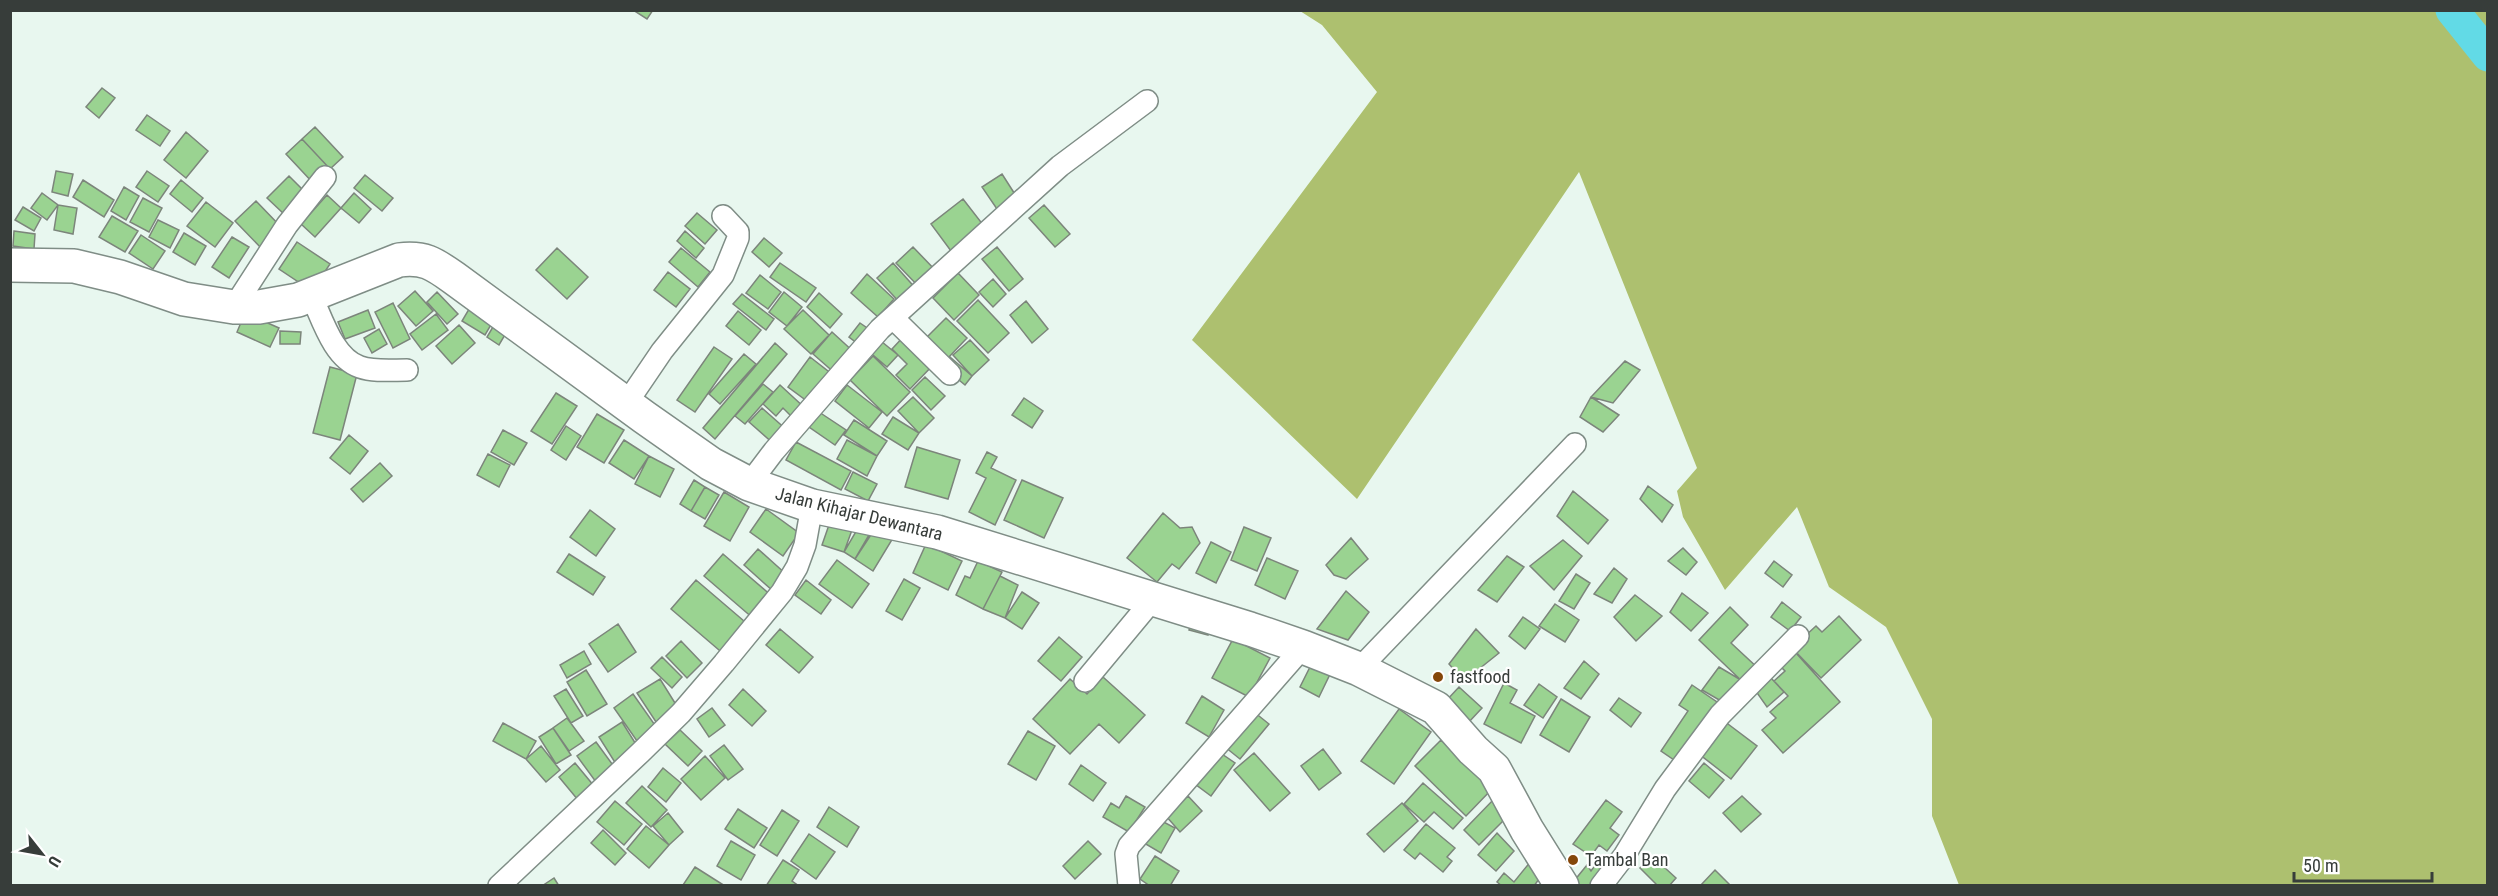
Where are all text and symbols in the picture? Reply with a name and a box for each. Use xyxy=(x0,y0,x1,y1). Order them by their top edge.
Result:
street label: Jalan Kihajar Dewantara xyxy=(773,483,945,544)
place label: fastfood xyxy=(1450,666,1511,687)
marker: fastfood xyxy=(1431,670,1445,684)
north arrow xyxy=(12,824,72,884)
scale bar xyxy=(2294,845,2432,883)
place label: Tambal Ban xyxy=(1585,849,1668,870)
text: U xyxy=(44,853,65,870)
marker: Tambal Ban xyxy=(1566,853,1580,867)
text: 50 m xyxy=(2303,855,2338,876)

